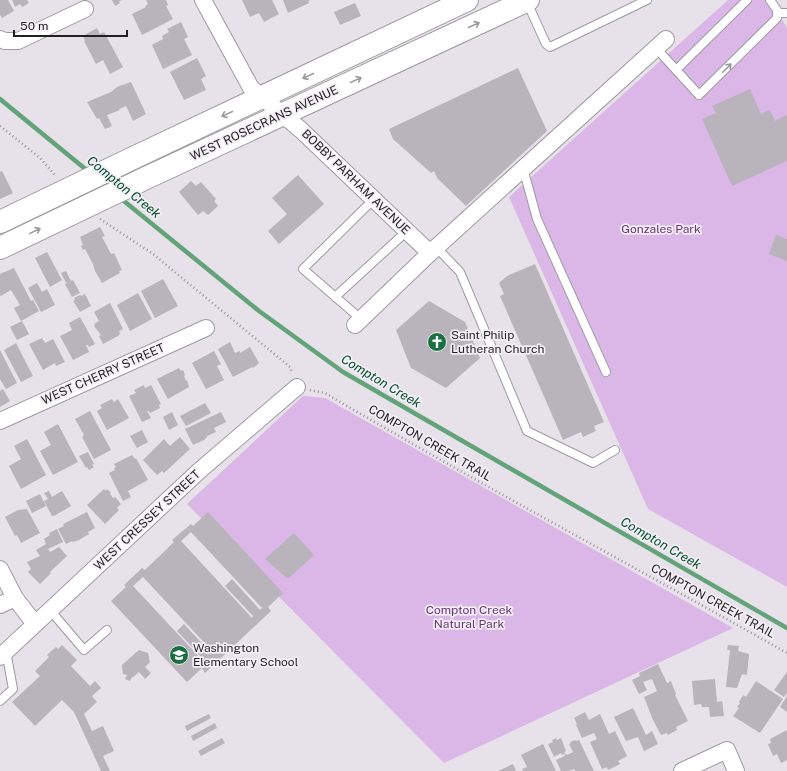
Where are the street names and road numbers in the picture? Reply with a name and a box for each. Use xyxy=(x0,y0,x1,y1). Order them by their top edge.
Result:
street label: WEST ROSECRANS AVENUE xyxy=(188,83,340,163)
street label: BOBBY PARHAM AVENUE xyxy=(299,127,413,237)
street label: WEST CHERRY STREET xyxy=(39,340,167,408)
street label: COMPTON CREEK TRAIL xyxy=(366,402,494,484)
street label: WEST CRESSEY STREET xyxy=(91,467,203,573)
street label: COMPTON CREEK TRAIL xyxy=(648,561,778,641)

